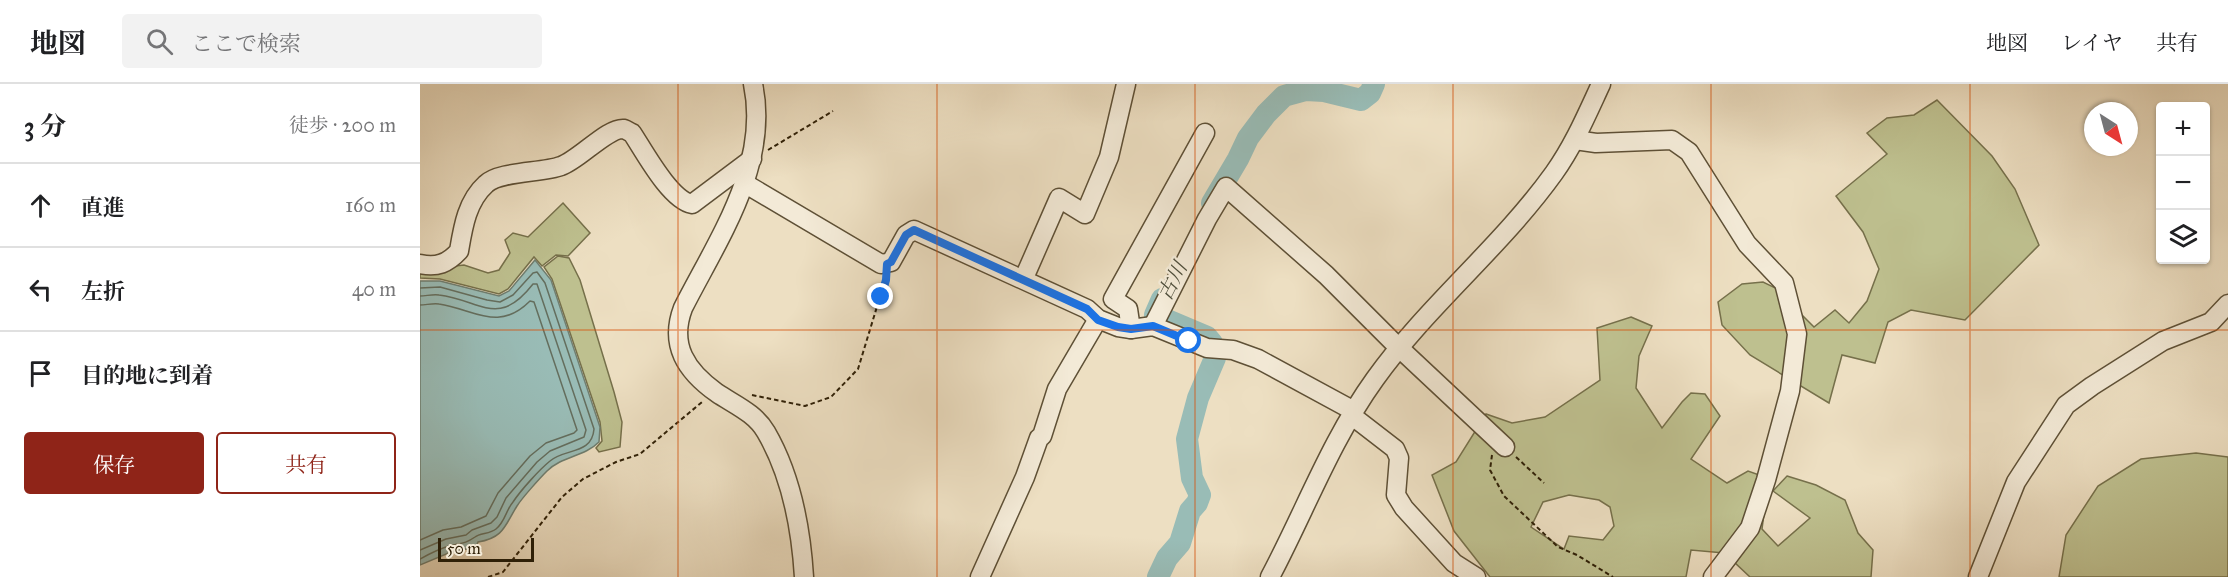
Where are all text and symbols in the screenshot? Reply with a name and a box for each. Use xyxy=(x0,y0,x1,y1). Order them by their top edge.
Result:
search box xyxy=(122,14,542,68)
icon: search xyxy=(143,25,176,58)
text: 地図 xyxy=(30,26,86,61)
text: ここで検索 xyxy=(191,30,301,57)
text: 地図 xyxy=(1986,30,2028,56)
text: レイヤ xyxy=(2061,30,2123,56)
text: 共有 xyxy=(2156,30,2198,56)
north arrow xyxy=(2084,102,2138,156)
map controls xyxy=(2156,102,2210,264)
button: + xyxy=(2156,102,2210,156)
text: 3 分 xyxy=(24,110,66,142)
text: 徒歩 · 200 m xyxy=(289,113,396,137)
button: − xyxy=(2156,156,2210,210)
icon: ahead xyxy=(24,189,57,222)
text: 160 m xyxy=(345,193,396,217)
text: 直進 xyxy=(81,194,125,221)
button: layers xyxy=(2156,210,2210,264)
water label: 古川 xyxy=(1152,256,1193,304)
icon: left xyxy=(24,273,57,306)
text: 40 m xyxy=(352,277,396,301)
text: 左折 xyxy=(81,278,125,305)
route end xyxy=(867,283,893,309)
route start xyxy=(1175,327,1201,353)
icon: arrive xyxy=(24,357,57,390)
text: 目的地に到着 xyxy=(81,362,213,389)
button: 保存 xyxy=(24,432,204,494)
button: 共有 xyxy=(216,432,396,494)
scale bar xyxy=(438,535,534,562)
text: 50 m xyxy=(447,539,481,558)

